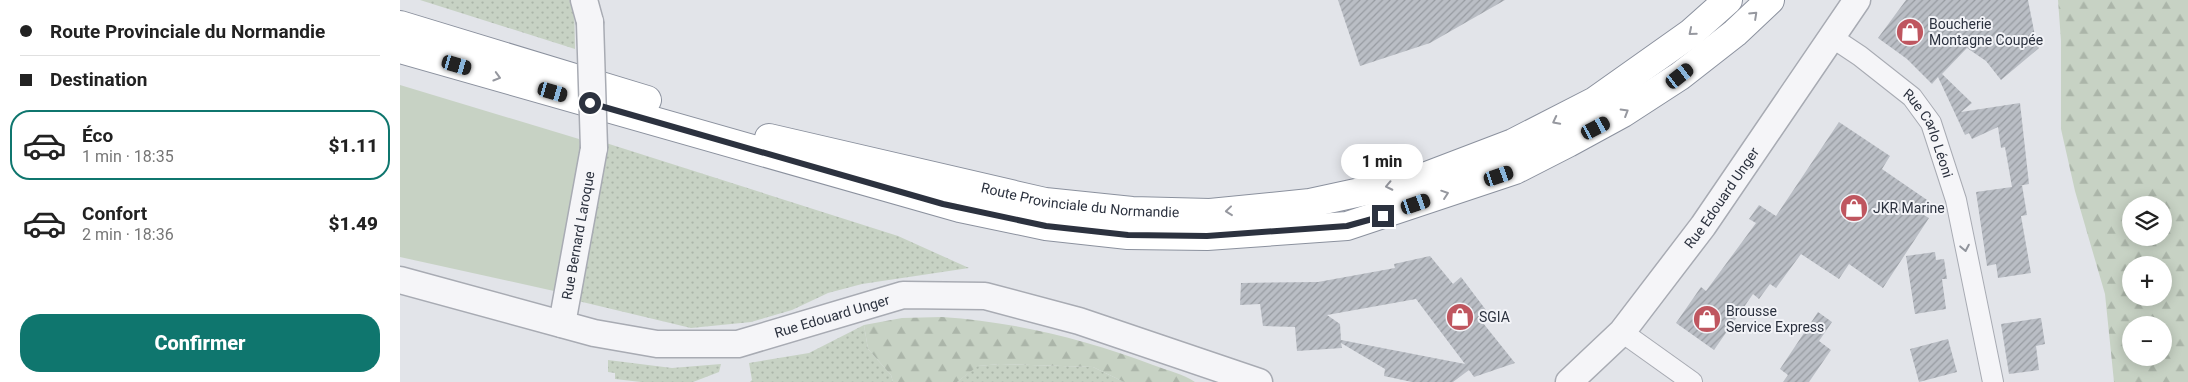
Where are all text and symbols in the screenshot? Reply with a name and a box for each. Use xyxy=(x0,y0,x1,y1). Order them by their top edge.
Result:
one-way arrow xyxy=(1749,12,1758,21)
place label: Boucherie Montagne Coupée xyxy=(1929,16,2043,48)
shop icon: Boucherie Montagne Coupée xyxy=(1895,17,1925,47)
text: Route Provinciale du Normandie xyxy=(50,20,325,43)
one-way arrow xyxy=(1689,27,1698,35)
car xyxy=(440,54,473,76)
car xyxy=(1663,61,1696,91)
text: Destination xyxy=(50,68,147,91)
one-way arrow xyxy=(493,71,501,81)
car xyxy=(536,81,569,103)
street label: Rue Carlo Léoni xyxy=(1900,85,1956,180)
route start xyxy=(579,92,601,114)
one-way arrow xyxy=(1619,109,1628,119)
car xyxy=(1579,114,1612,142)
one-way arrow xyxy=(1552,115,1561,125)
icon: car xyxy=(22,123,67,168)
text: Éco xyxy=(82,124,113,147)
text: $1.11 xyxy=(329,134,378,157)
callout: 1 min xyxy=(1342,144,1424,178)
street label: Rue Edouard Unger xyxy=(1681,144,1762,251)
text: 1 min · 18:35 xyxy=(82,147,174,166)
text: 1 min xyxy=(1362,152,1402,171)
car xyxy=(1482,164,1515,188)
street label: Rue Bernard Laroque xyxy=(559,170,598,301)
street label: Route Provinciale du Normandie xyxy=(980,179,1179,220)
one-way arrow xyxy=(1384,180,1393,191)
one-way arrow xyxy=(1441,190,1449,200)
car xyxy=(1399,192,1432,216)
shop icon: JKR Marine xyxy=(1839,193,1869,223)
map controls xyxy=(2122,196,2172,366)
button: layers xyxy=(2122,196,2172,246)
place label: JKR Marine xyxy=(1873,200,1945,216)
icon: car xyxy=(22,201,67,246)
text: Confort xyxy=(82,202,147,225)
one-way arrow xyxy=(1224,205,1232,216)
route end xyxy=(1372,205,1394,227)
text: $1.49 xyxy=(329,212,378,235)
text: 2 min · 18:36 xyxy=(82,225,174,244)
one-way arrow xyxy=(1960,243,1970,252)
button: + xyxy=(2122,256,2172,306)
street label: Rue Edouard Unger xyxy=(772,291,892,341)
shop icon: SGIA xyxy=(1445,302,1475,332)
place label: Brousse Service Express xyxy=(1726,303,1824,335)
shop icon: Brousse Service Express xyxy=(1692,304,1722,334)
place label: SGIA xyxy=(1479,309,1510,325)
button: Confirmer xyxy=(20,314,380,372)
button: − xyxy=(2122,316,2172,366)

